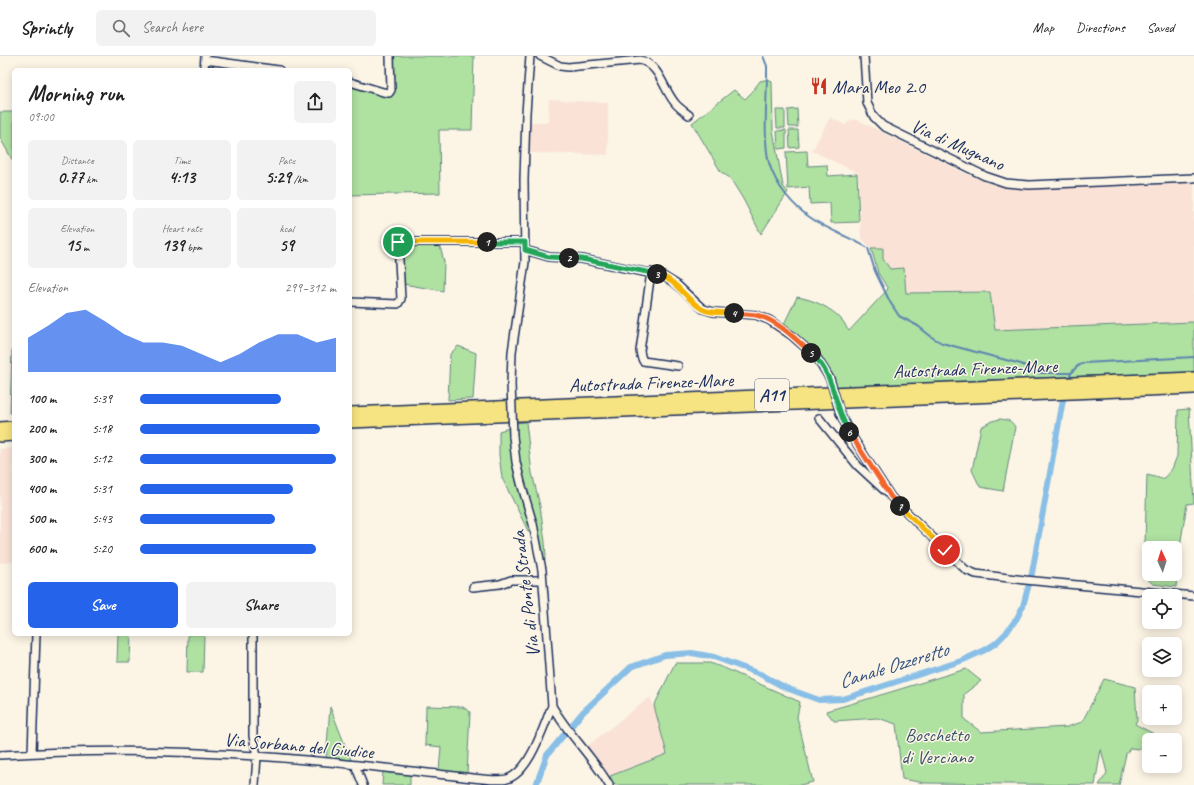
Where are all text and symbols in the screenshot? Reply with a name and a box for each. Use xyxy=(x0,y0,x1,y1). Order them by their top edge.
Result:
search box xyxy=(96,10,376,46)
text: Sprintly xyxy=(20,16,72,40)
icon: search xyxy=(110,17,132,39)
text: Search here xyxy=(142,18,203,37)
text: Map xyxy=(1033,19,1054,36)
text: Directions xyxy=(1076,19,1125,36)
text: Saved xyxy=(1147,19,1174,36)
place label: Mara Meo 2.0 xyxy=(832,75,927,99)
restaurant icon: Mara Meo 2.0 xyxy=(809,76,829,96)
text: Morning run xyxy=(28,80,124,108)
button: share xyxy=(294,81,336,123)
text: 09:00 xyxy=(28,109,54,125)
street label: Via di Mugnano xyxy=(907,114,1009,177)
text: Distance xyxy=(61,153,94,167)
text: Time xyxy=(174,153,190,167)
text: Pace xyxy=(278,153,295,167)
text: 0.77 xyxy=(58,167,84,188)
text: 4:13 xyxy=(169,167,195,188)
text: 5:29 xyxy=(265,167,291,188)
text: km xyxy=(84,172,97,186)
text: /km xyxy=(291,172,308,186)
text: Elevation xyxy=(60,221,94,235)
text: Heart rate xyxy=(162,221,202,235)
text: kcal xyxy=(279,221,294,235)
pin xyxy=(381,225,415,259)
icon: arrive xyxy=(387,231,409,253)
pin: 1 xyxy=(477,232,497,252)
text: 15 xyxy=(65,235,80,256)
text: 139 xyxy=(162,235,184,256)
text: 59 xyxy=(279,235,294,256)
text: 1 xyxy=(485,235,489,249)
text: m xyxy=(80,240,89,254)
text: bpm xyxy=(184,240,202,254)
pin: 2 xyxy=(559,248,579,268)
text: 2 xyxy=(567,251,571,265)
pin: 3 xyxy=(647,264,667,284)
text: 3 xyxy=(655,267,659,281)
text: Elevation xyxy=(28,280,68,296)
text: 299–312 m xyxy=(285,280,336,296)
pin: 4 xyxy=(724,303,744,323)
text: 4 xyxy=(732,306,736,320)
pin: 5 xyxy=(801,343,821,363)
text: 5 xyxy=(809,346,813,360)
street label: Autostrada Firenze-Mare xyxy=(893,354,1059,384)
street label: Autostrada Firenze-Mare xyxy=(569,368,735,398)
road number: A11 xyxy=(755,379,789,411)
text: 100 m xyxy=(28,391,56,407)
text: 5:39 xyxy=(92,391,112,407)
text: 200 m xyxy=(28,421,56,437)
text: 5:18 xyxy=(92,421,112,437)
pin: 6 xyxy=(839,422,859,442)
text: 6 xyxy=(846,425,852,439)
text: 300 m xyxy=(28,451,56,467)
text: 5:12 xyxy=(92,451,112,467)
text: 400 m xyxy=(28,481,56,497)
text: 5:31 xyxy=(92,481,112,497)
pin: 7 xyxy=(890,496,910,516)
text: 7 xyxy=(898,499,902,513)
text: 500 m xyxy=(28,511,56,527)
text: 5:43 xyxy=(92,511,112,527)
street label: Via di Ponte Strada xyxy=(506,528,546,658)
pin xyxy=(928,533,962,567)
icon: check xyxy=(934,539,956,561)
text: 600 m xyxy=(28,541,56,557)
text: 5:20 xyxy=(92,541,112,557)
north arrow xyxy=(1142,541,1182,581)
map controls xyxy=(1142,541,1182,773)
button: Save xyxy=(28,582,178,628)
button: Share xyxy=(186,582,336,628)
button: locate xyxy=(1142,589,1182,629)
water label: Canale Ozzeretto xyxy=(835,636,954,694)
button: layers xyxy=(1142,637,1182,677)
button: + xyxy=(1142,685,1182,725)
park label: Boschetto di Verciano xyxy=(901,723,975,769)
street label: Via Sorbano del Giudice xyxy=(223,728,376,765)
button: − xyxy=(1142,733,1182,773)

